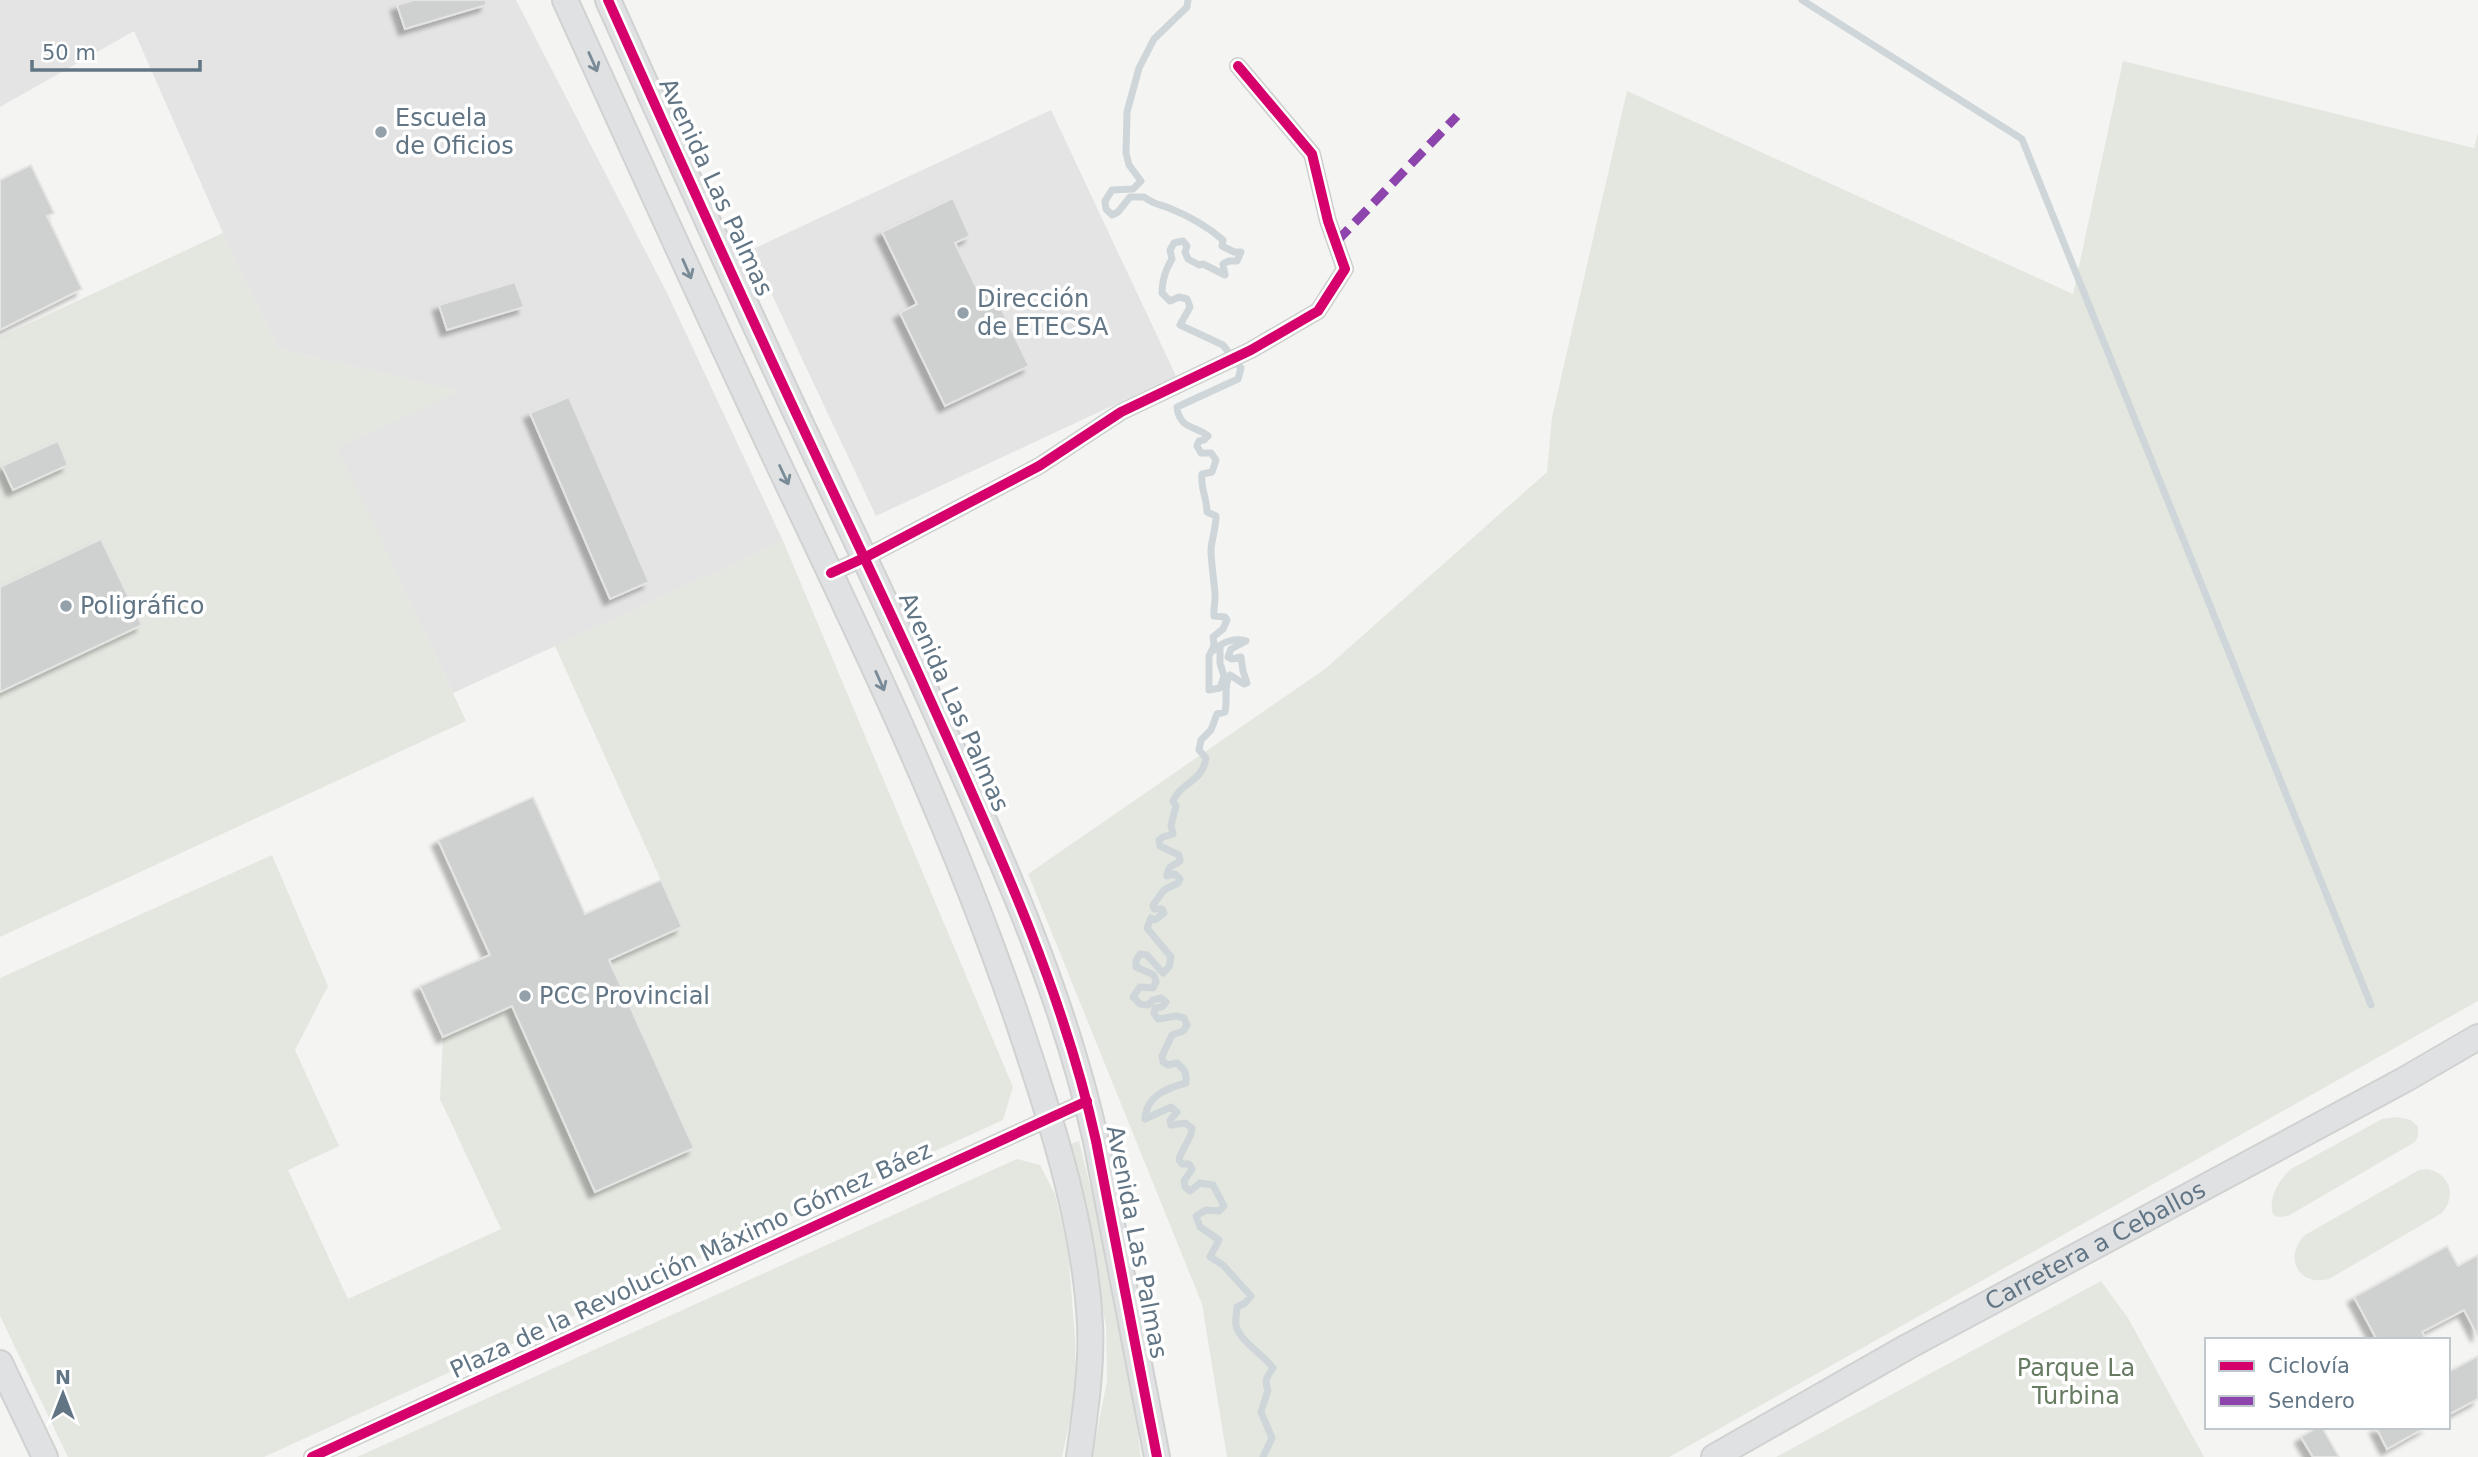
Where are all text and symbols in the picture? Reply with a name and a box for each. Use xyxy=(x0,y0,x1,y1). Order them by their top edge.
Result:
scale bar xyxy=(32,28,200,72)
text: 50 m xyxy=(42,41,96,65)
one-way arrow xyxy=(587,51,600,72)
street label: Avenida Las Palmas xyxy=(653,74,779,300)
place label: Escuela de Oficios xyxy=(395,104,514,160)
marker: Escuela de Oficios xyxy=(373,124,389,140)
one-way arrow xyxy=(681,258,694,280)
place label: Dirección de ETECSA xyxy=(977,285,1109,341)
marker: Dirección de ETECSA xyxy=(955,305,971,321)
one-way arrow xyxy=(778,464,791,485)
street label: Avenida Las Palmas xyxy=(893,588,1015,816)
place label: Poligráfico xyxy=(80,592,204,620)
marker: Poligráfico xyxy=(58,598,74,614)
one-way arrow xyxy=(874,670,887,691)
place label: PCC Provincial xyxy=(539,982,710,1010)
marker: PCC Provincial xyxy=(517,988,533,1004)
street label: Avenida Las Palmas xyxy=(1101,1123,1173,1361)
street label: Plaza de la Revolución Máximo Gómez Báez xyxy=(446,1136,936,1384)
street label: Carretera a Ceballos xyxy=(1980,1175,2210,1316)
legend xyxy=(2205,1338,2450,1429)
park label: Parque La Turbina xyxy=(2017,1354,2135,1410)
text: Ciclovía xyxy=(2268,1354,2350,1378)
north arrow xyxy=(28,1359,98,1429)
text: N xyxy=(55,1366,71,1388)
text: Sendero xyxy=(2268,1389,2355,1413)

